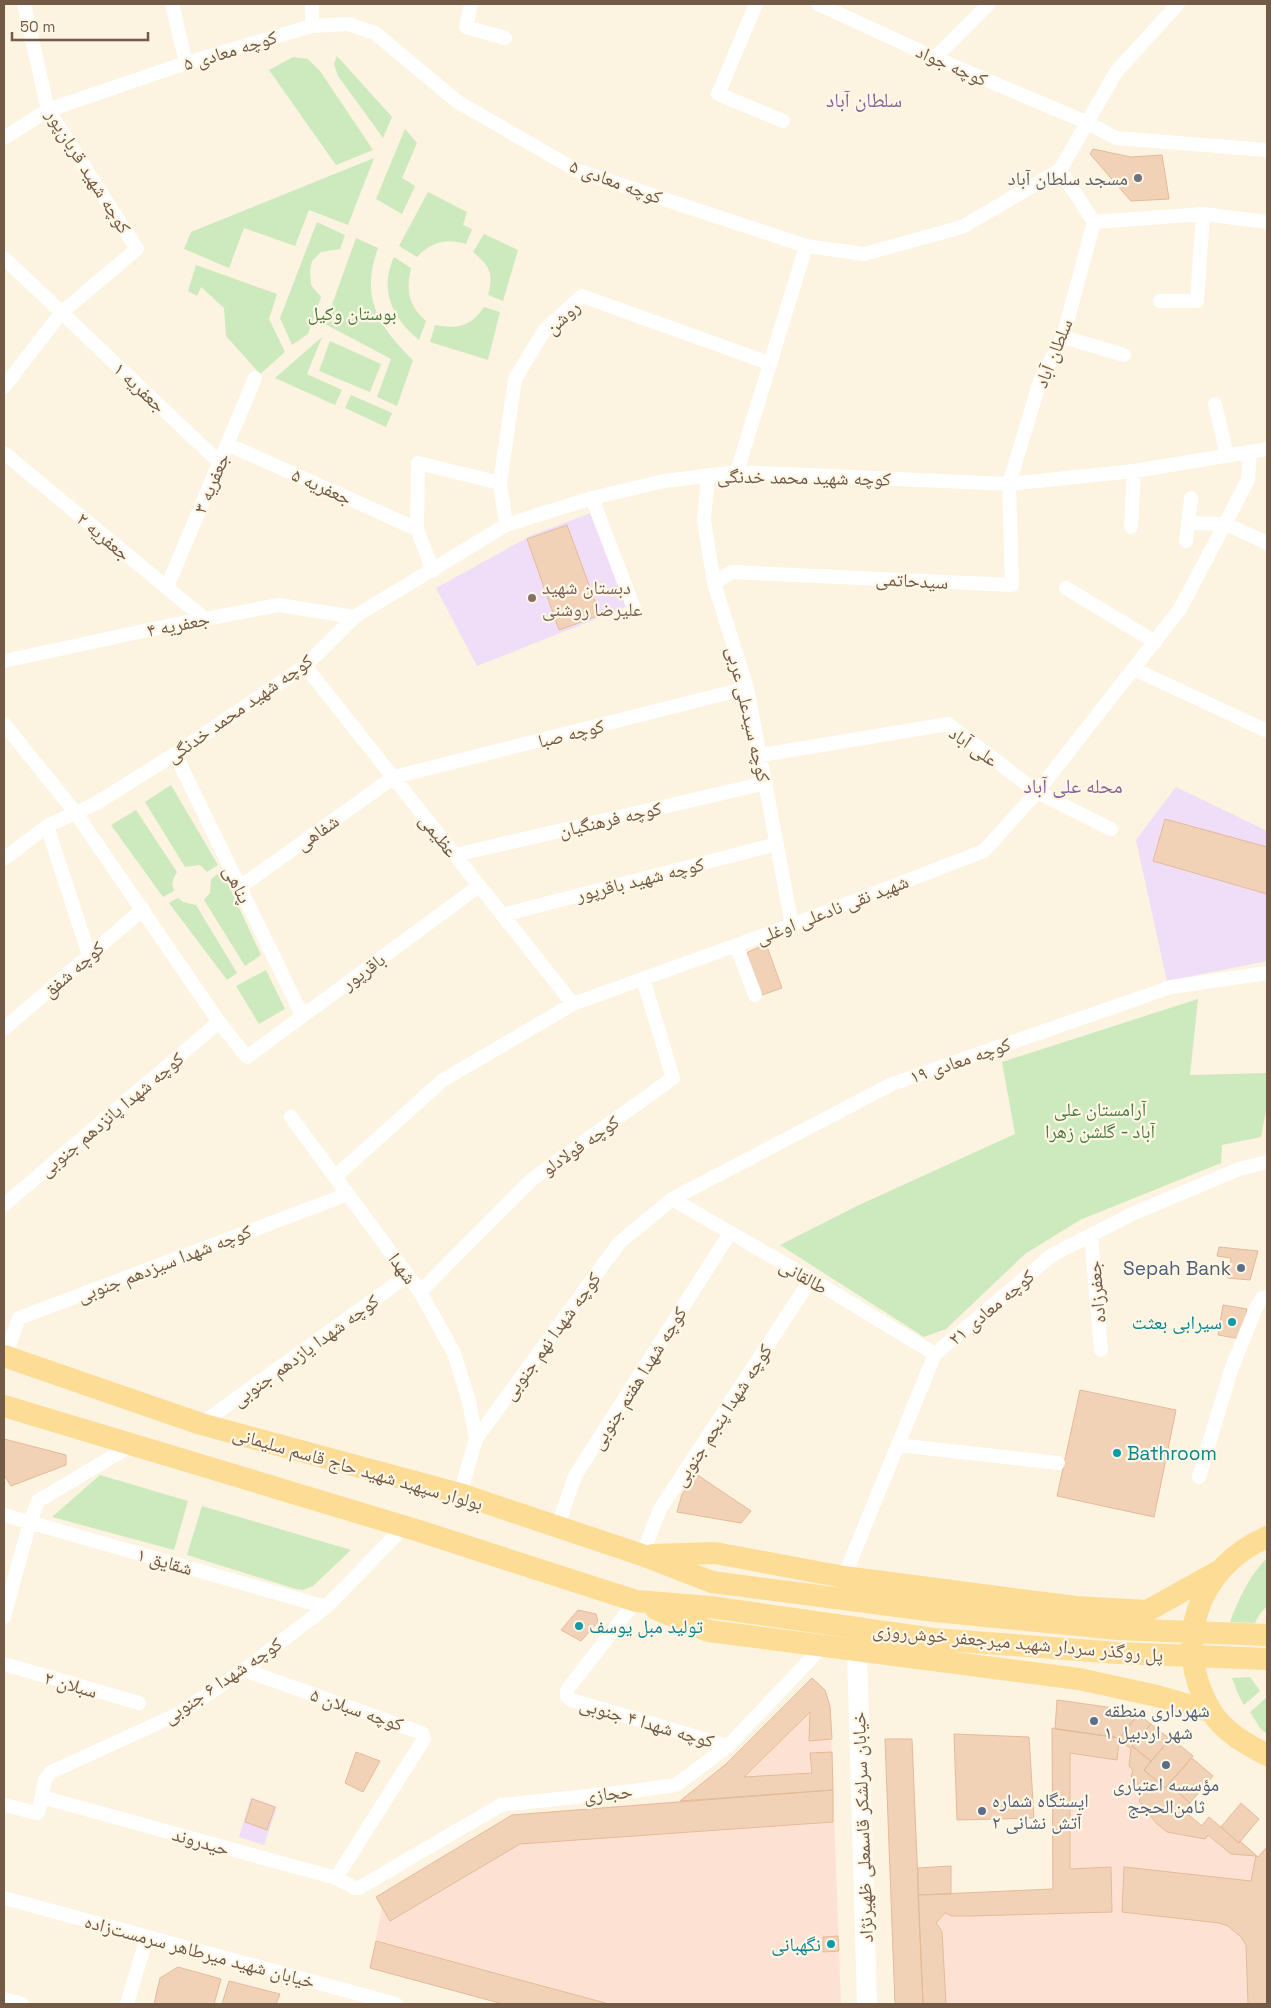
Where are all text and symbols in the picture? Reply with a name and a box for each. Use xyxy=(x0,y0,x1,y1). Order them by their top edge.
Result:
scale bar xyxy=(12,10,149,42)
text: 50 m xyxy=(20,17,55,36)
street label: کوچه معادی ۵ xyxy=(180,24,280,77)
street label: کوچه جواد xyxy=(912,39,992,92)
district label: سلطان آباد xyxy=(826,87,902,113)
street label: کوچه شهید قربان‌پور xyxy=(40,103,137,238)
street label: کوچه معادی ۵ xyxy=(566,153,666,210)
place label: مسجد سلطان آباد xyxy=(1008,166,1128,191)
marker: مسجد سلطان آباد xyxy=(1132,172,1144,184)
street label: روشن xyxy=(539,295,585,340)
park label: بوستان وکیل xyxy=(307,301,397,326)
street label: سلطان آباد xyxy=(1028,315,1079,391)
street label: جعفریه ۱ xyxy=(108,357,171,418)
street label: جعفریه ۳ xyxy=(188,449,235,517)
street label: جعفریه ۵ xyxy=(288,462,356,511)
street label: کوچه شهید محمد خدنگی xyxy=(717,463,891,492)
street label: جعفریه ۲ xyxy=(71,506,136,566)
street label: سیدحاتمی xyxy=(875,566,949,595)
place label: دبستان شهید علیرضا روشنی xyxy=(542,575,643,622)
marker: دبستان شهید علیرضا روشنی xyxy=(526,592,538,604)
street label: جعفریه ۴ xyxy=(145,606,212,643)
street label: کوچه سیدعلی عربی xyxy=(721,644,776,784)
street label: کوچه شهید محمد خدنگی xyxy=(161,648,318,769)
street label: کوچه صبا xyxy=(535,713,607,754)
street label: علی آباد xyxy=(944,721,1004,773)
district label: محله علی آباد xyxy=(1024,773,1123,799)
street label: کوچه فرهنگیان xyxy=(556,796,664,843)
street label: عظیمی xyxy=(414,808,464,863)
street label: شفاهی xyxy=(291,809,344,856)
street label: کوچه شهید باقرپور xyxy=(572,851,707,908)
street label: پناهی xyxy=(218,861,257,907)
street label: شهید نقی نادعلی اوغلی xyxy=(752,869,912,950)
street label: کوچه شفق xyxy=(37,935,110,1003)
street label: باقرپور xyxy=(336,947,390,996)
street label: کوچه معادی ۱۹ xyxy=(906,1031,1014,1089)
street label: کوچه شهدا پانزدهم جنوبی xyxy=(34,1046,189,1182)
park label: آرامستان علی آباد - گلشن زهرا xyxy=(1045,1097,1156,1144)
street label: کوچه فولادلو xyxy=(536,1109,624,1181)
street label: کوچه شهدا سیزدهم جنوبی xyxy=(73,1219,255,1308)
street label: شهدا xyxy=(383,1247,422,1289)
street label: طالقانی xyxy=(775,1253,832,1300)
place label: Sepah Bank xyxy=(1123,1256,1231,1281)
street label: جعفرزاده xyxy=(1081,1260,1112,1324)
marker: Sepah Bank xyxy=(1235,1262,1247,1274)
street label: کوچه معادی ۲۱ xyxy=(943,1264,1040,1351)
street label: کوچه شهدا نهم جنوبی xyxy=(496,1267,606,1405)
street label: کوچه شهدا یازدهم جنوبی xyxy=(227,1288,384,1412)
street label: کوچه شهدا هفتم جنوبی xyxy=(584,1302,693,1454)
place label: سیرابی بعثت xyxy=(1132,1310,1222,1335)
marker: سیرابی بعثت xyxy=(1226,1316,1238,1328)
street label: کوچه شهدا پنجم جنوبی xyxy=(667,1339,778,1491)
street label: بولوار سپهبد شهید حاج قاسم سلیمانی xyxy=(230,1421,486,1516)
place label: Bathroom xyxy=(1127,1441,1217,1466)
marker: Bathroom xyxy=(1111,1447,1123,1459)
street label: شقایق ۱ xyxy=(134,1542,196,1581)
place label: تولید مبل یوسف xyxy=(589,1614,703,1639)
street label: پل روگذر سردار شهید میرجعفر خوش‌روزی xyxy=(872,1617,1164,1668)
marker: تولید مبل یوسف xyxy=(573,1620,585,1632)
street label: کوچه شهدا ۶ جنوبی xyxy=(158,1631,287,1730)
street label: سبلان ۲ xyxy=(41,1665,100,1704)
street label: کوچه سبلان ۵ xyxy=(307,1682,407,1737)
street label: کوچه شهدا ۴ جنوبی xyxy=(577,1691,717,1754)
place label: شهرداری منطقه ۱ شهر اردبیل xyxy=(1104,1698,1210,1745)
street label: خیابان سرلشکر قاسمعلی ظهیرنژاد xyxy=(846,1711,879,1943)
marker: شهرداری منطقه ۱ شهر اردبیل xyxy=(1088,1715,1100,1727)
marker: مؤسسه اعتباری ثامن‌الحجج xyxy=(1160,1759,1172,1771)
place label: مؤسسه اعتباری ثامن‌الحجج xyxy=(1113,1772,1219,1819)
street label: حجازی xyxy=(583,1779,634,1808)
place label: ایستگاه شماره ۲ آتش نشانی xyxy=(992,1788,1089,1835)
marker: ایستگاه شماره ۲ آتش نشانی xyxy=(976,1805,988,1817)
street label: حیدروند xyxy=(169,1821,232,1862)
street label: خیابان شهید میرطاهر سرمست‌زاده xyxy=(82,1909,318,1994)
place label: نگهبانی xyxy=(771,1932,821,1957)
marker: نگهبانی xyxy=(825,1938,837,1950)

